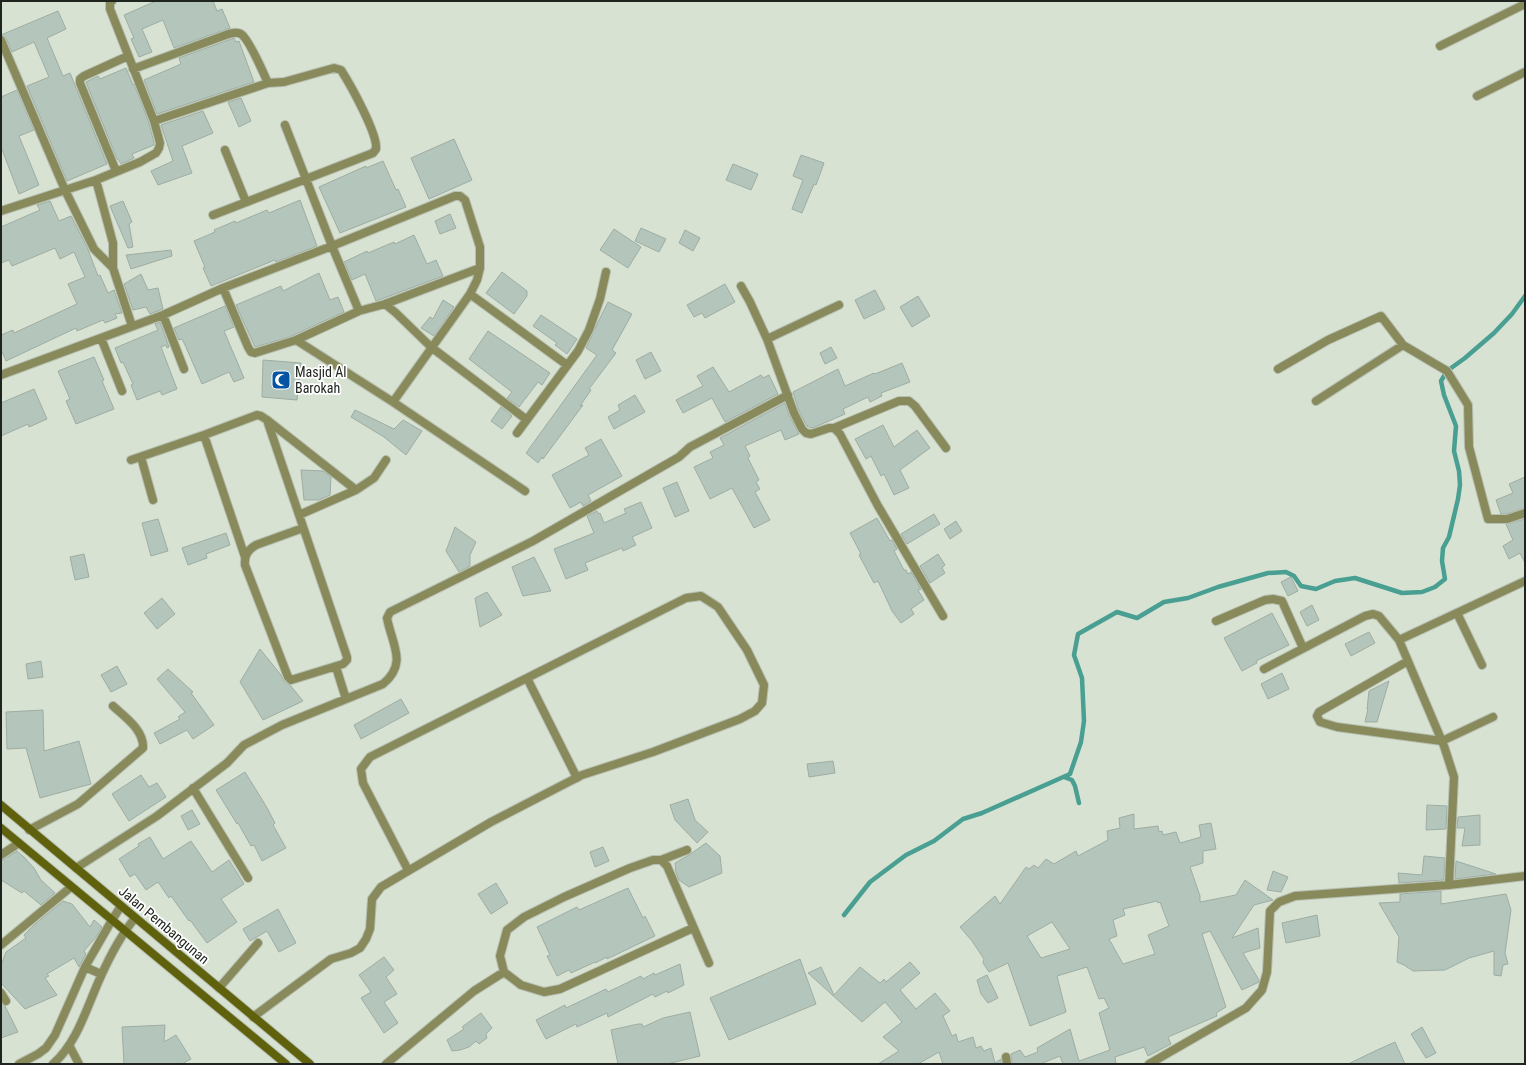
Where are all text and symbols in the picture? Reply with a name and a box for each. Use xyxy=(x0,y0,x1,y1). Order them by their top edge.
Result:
place label: Masjid Al Barokah xyxy=(295,364,346,396)
mosque icon: Masjid Al Barokah xyxy=(270,369,292,391)
street label: Jalan Pembangunan xyxy=(116,883,212,967)

